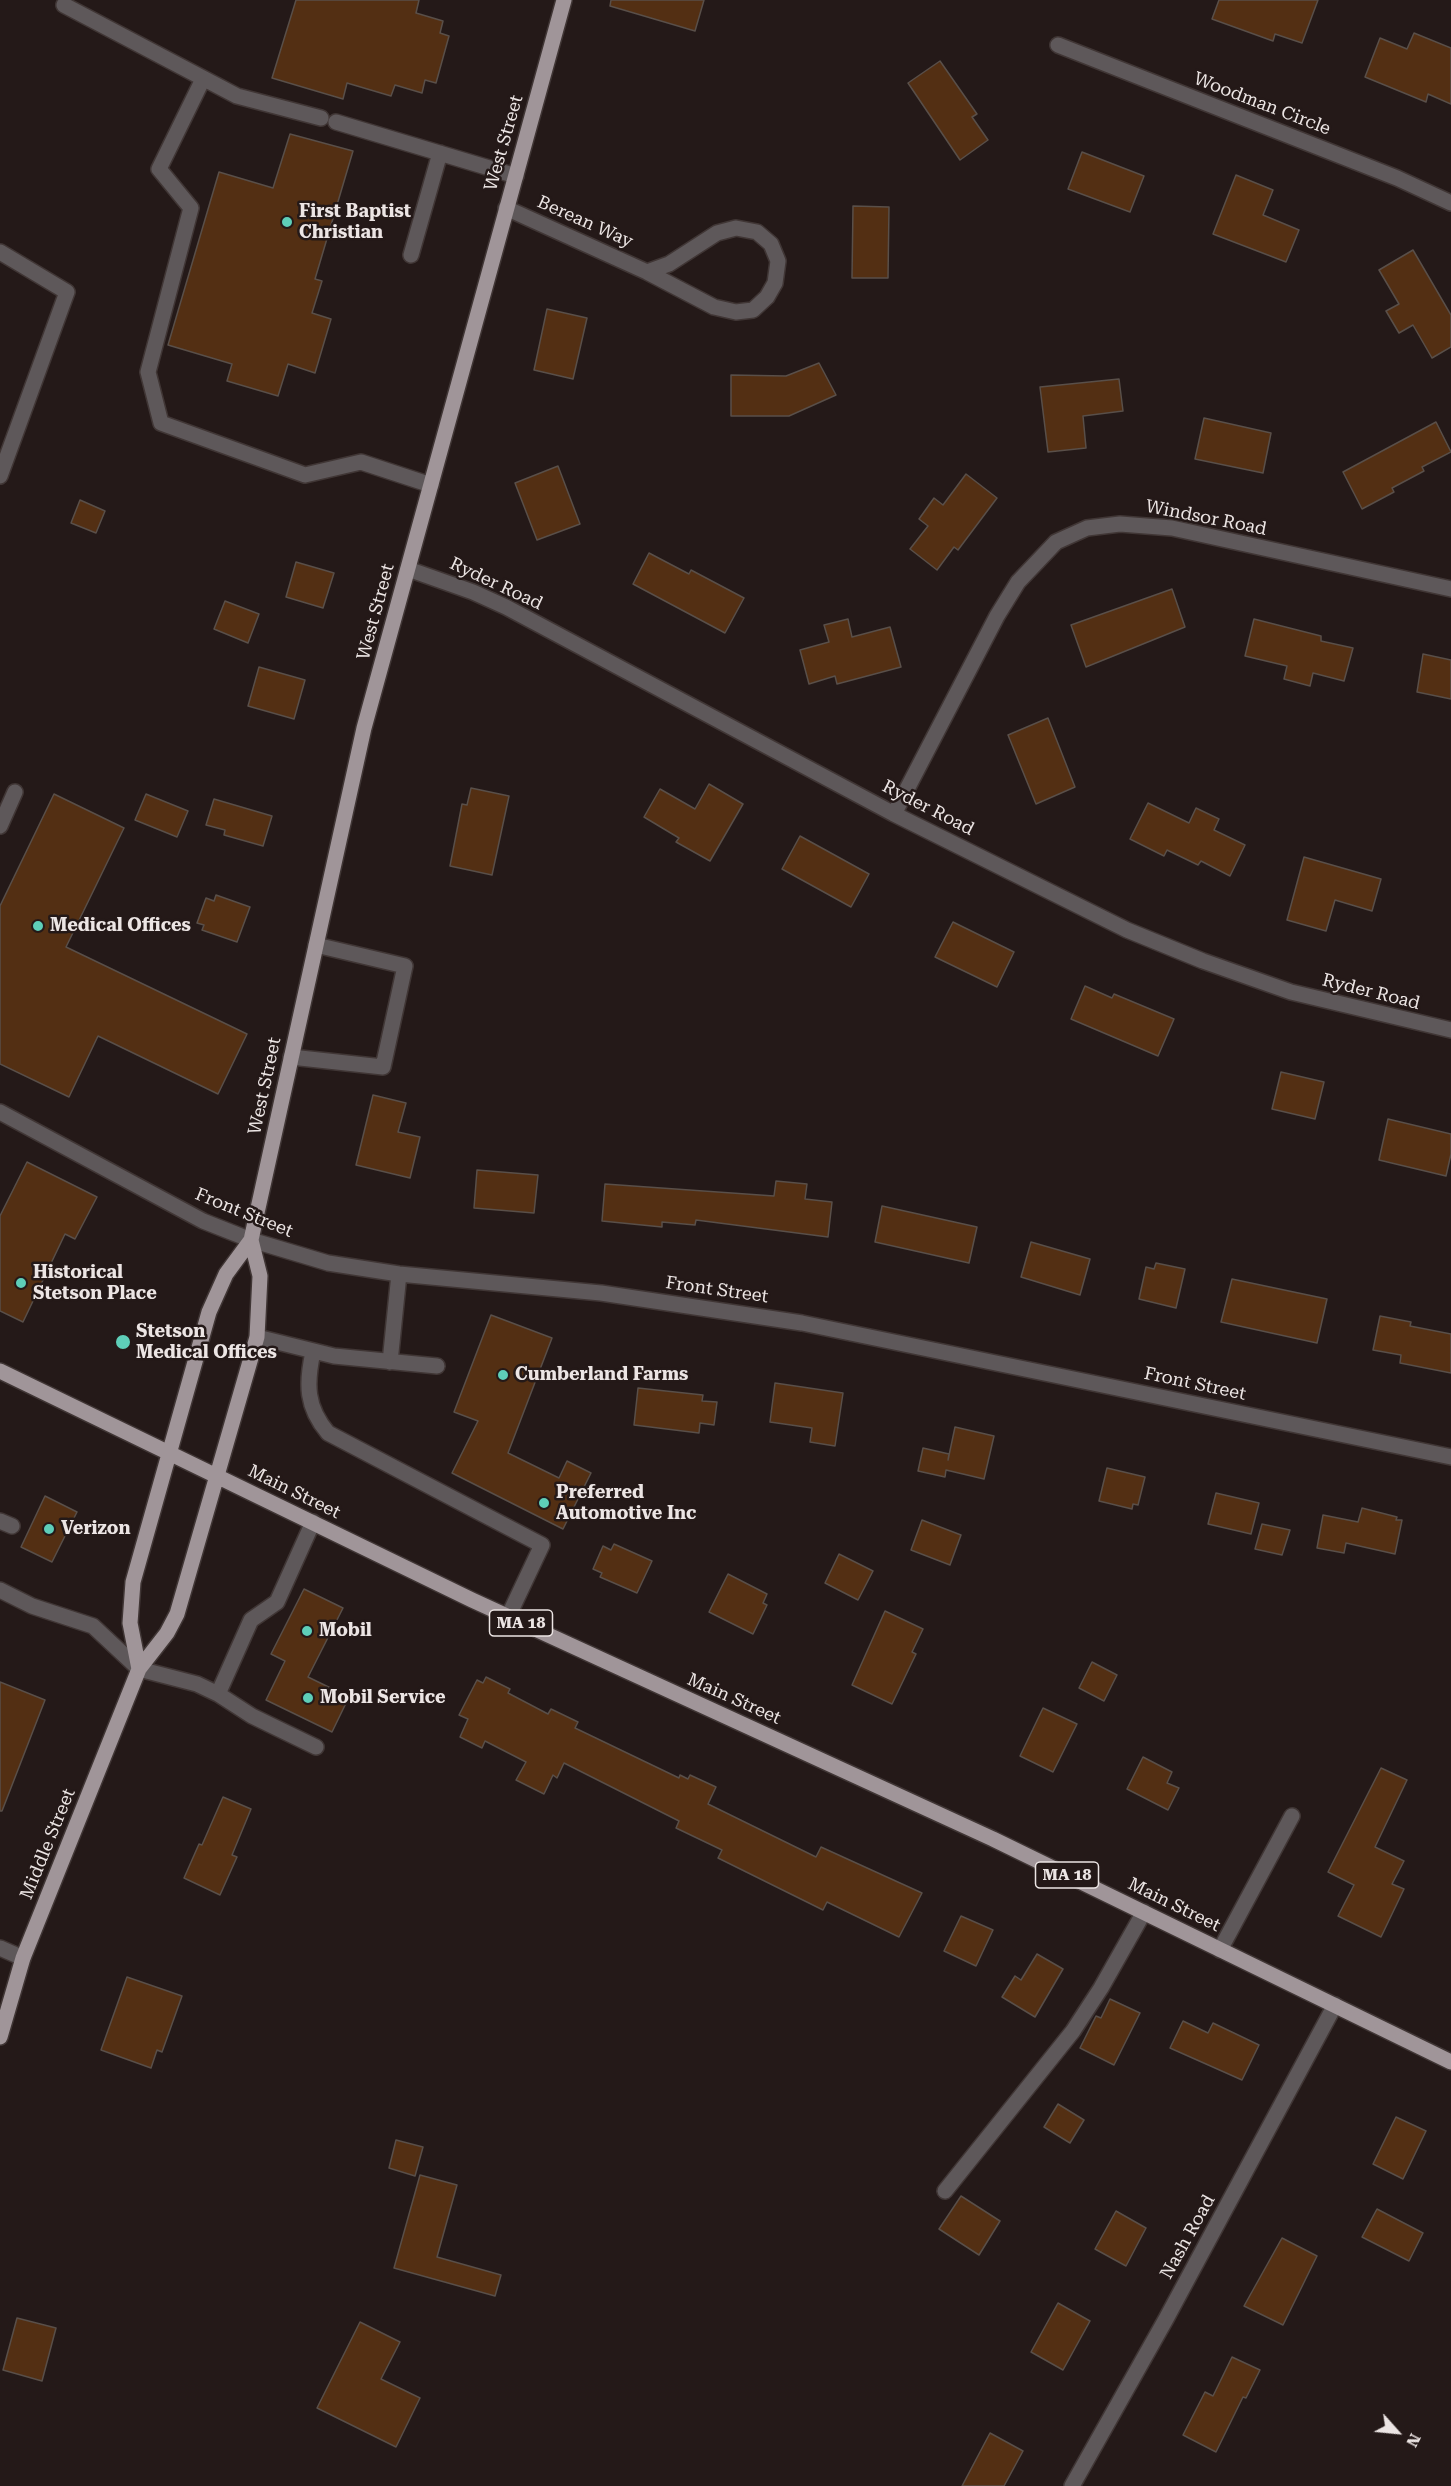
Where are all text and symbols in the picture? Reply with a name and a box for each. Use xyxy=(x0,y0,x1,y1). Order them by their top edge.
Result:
street label: Woodman Circle xyxy=(1190,68,1334,140)
street label: West Street xyxy=(480,93,528,193)
street label: Berean Way xyxy=(534,191,636,253)
place label: First Baptist Christian xyxy=(299,201,411,244)
marker: First Baptist Christian xyxy=(280,215,294,229)
street label: Windsor Road xyxy=(1144,496,1268,540)
street label: Ryder Road xyxy=(446,553,546,615)
street label: West Street xyxy=(353,561,399,663)
street label: Ryder Road xyxy=(879,776,977,840)
place label: Medical Offices xyxy=(50,915,191,937)
marker: Medical Offices xyxy=(31,919,45,933)
street label: Ryder Road xyxy=(1320,969,1422,1015)
street label: West Street xyxy=(244,1035,286,1137)
street label: Front Street xyxy=(192,1184,296,1242)
place label: Historical Stetson Place xyxy=(33,1262,157,1304)
street label: Front Street xyxy=(664,1272,770,1308)
marker: Historical Stetson Place xyxy=(14,1276,28,1290)
place label: Stetson Medical Offices xyxy=(136,1321,277,1364)
marker: Stetson Medical Offices xyxy=(114,1333,132,1351)
street label: Front Street xyxy=(1142,1363,1248,1405)
place label: Cumberland Farms xyxy=(515,1364,688,1386)
marker: Cumberland Farms xyxy=(496,1368,510,1382)
street label: Main Street xyxy=(244,1460,344,1524)
place label: Preferred Automotive Inc xyxy=(556,1482,696,1524)
marker: Preferred Automotive Inc xyxy=(537,1496,551,1510)
place label: Verizon xyxy=(61,1518,131,1540)
marker: Verizon xyxy=(42,1522,56,1536)
road number: MA 18 xyxy=(490,1610,552,1636)
place label: Mobil xyxy=(319,1620,372,1642)
marker: Mobil xyxy=(300,1624,314,1638)
street label: Main Street xyxy=(684,1669,784,1729)
place label: Mobil Service xyxy=(320,1687,446,1709)
marker: Mobil Service xyxy=(301,1691,315,1705)
street label: Middle Street xyxy=(16,1785,80,1903)
road number: MA 18 xyxy=(1036,1862,1098,1888)
street label: Main Street xyxy=(1124,1873,1224,1937)
street label: Nash Road xyxy=(1156,2191,1220,2283)
north arrow xyxy=(1367,2402,1427,2462)
text: N xyxy=(1402,2431,1425,2450)

